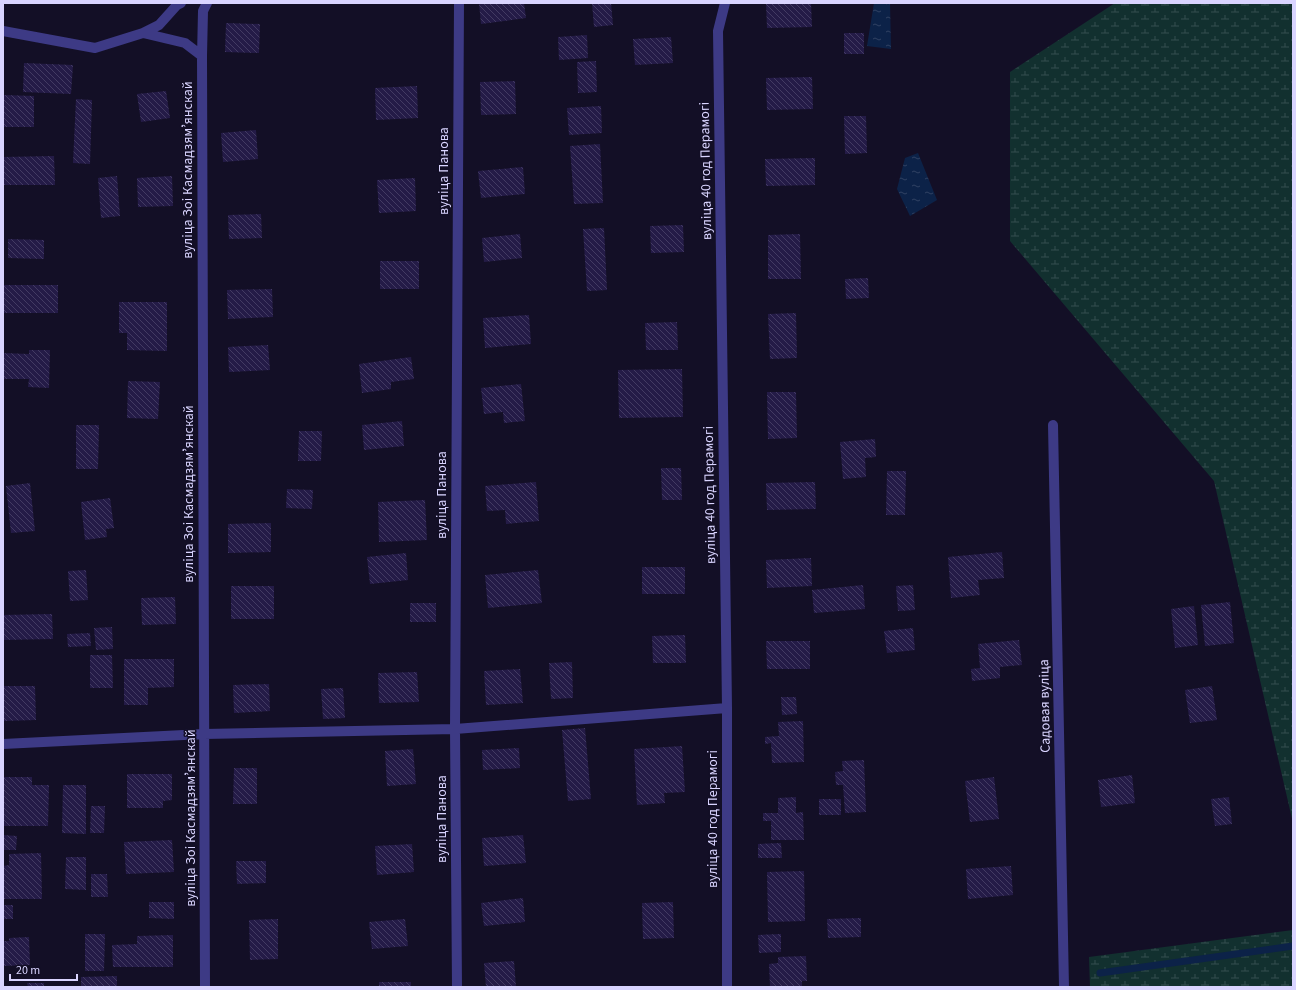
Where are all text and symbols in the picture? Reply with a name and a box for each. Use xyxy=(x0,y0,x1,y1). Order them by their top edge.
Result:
street label: вуліца Зоі Касмадзямʼянскай xyxy=(178,81,198,259)
street label: вуліца 40 год Перамогі xyxy=(695,102,717,240)
street label: вуліца Панова xyxy=(434,127,454,215)
street label: вуліца Зоі Касмадзямʼянскай xyxy=(179,405,199,583)
street label: вуліца 40 год Перамогі xyxy=(699,426,721,564)
street label: вуліца Панова xyxy=(432,451,452,539)
street label: Садовая вуліца xyxy=(1034,659,1056,753)
street label: вуліца Зоі Касмадзямʼянскай xyxy=(181,729,201,907)
street label: вуліца 40 год Перамогі xyxy=(703,750,723,888)
street label: вуліца Панова xyxy=(432,775,452,863)
scale bar xyxy=(10,956,77,982)
text: 20 m xyxy=(16,962,40,979)

